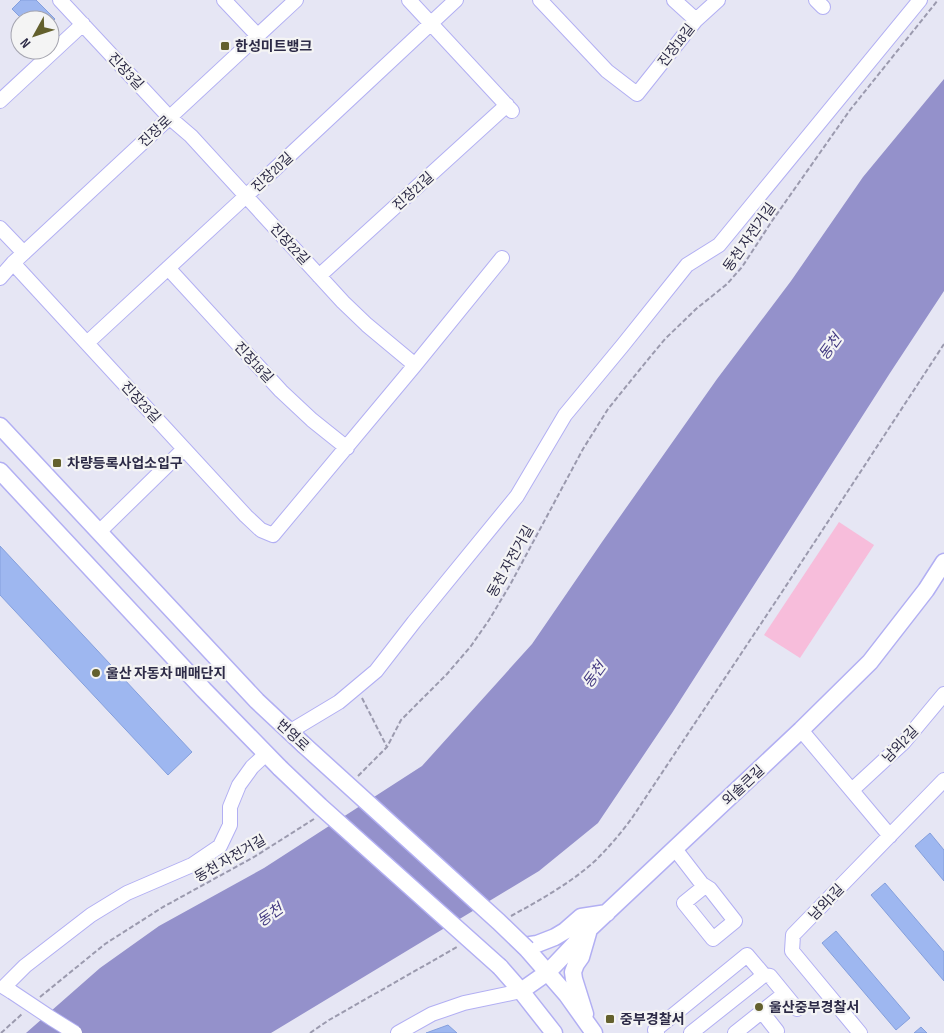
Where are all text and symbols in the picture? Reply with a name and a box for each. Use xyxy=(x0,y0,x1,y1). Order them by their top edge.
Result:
north arrow xyxy=(10,10,60,60)
street label: 진장18길 xyxy=(654,21,698,70)
text: N xyxy=(17,35,34,51)
place label: 한성미트뱅크 xyxy=(235,38,312,55)
marker: 한성미트뱅크 xyxy=(219,40,231,52)
street label: 진장3길 xyxy=(104,49,147,93)
street label: 진장로 xyxy=(135,112,175,151)
street label: 진장20길 xyxy=(248,149,297,196)
street label: 진장21길 xyxy=(389,169,437,214)
street label: 동천 자전거길 xyxy=(720,200,779,275)
street label: 진장22길 xyxy=(266,220,313,268)
water label: 동천 xyxy=(815,329,847,364)
street label: 진장18길 xyxy=(230,338,277,386)
street label: 진장23길 xyxy=(117,378,164,427)
place label: 차량등록사업소입구 xyxy=(67,455,183,472)
marker: 차량등록사업소입구 xyxy=(51,457,63,469)
street label: 동천 자전거길 xyxy=(484,522,537,600)
water label: 동천 xyxy=(579,657,611,692)
place label: 울산 자동차 매매단지 xyxy=(106,665,226,682)
marker: 울산 자동차 매매단지 xyxy=(90,667,102,679)
street label: 번영로 xyxy=(273,716,313,755)
street label: 남외2길 xyxy=(879,722,922,766)
street label: 외솔큰길 xyxy=(719,762,768,809)
street label: 동천 자전거길 xyxy=(192,831,269,886)
street label: 남외1길 xyxy=(805,881,848,924)
water label: 동천 xyxy=(254,898,289,931)
place label: 울산중부경찰서 xyxy=(769,999,859,1016)
marker: 울산중부경찰서 xyxy=(753,1001,765,1013)
place label: 중부경찰서 xyxy=(620,1011,684,1028)
marker: 중부경찰서 xyxy=(604,1013,616,1025)

